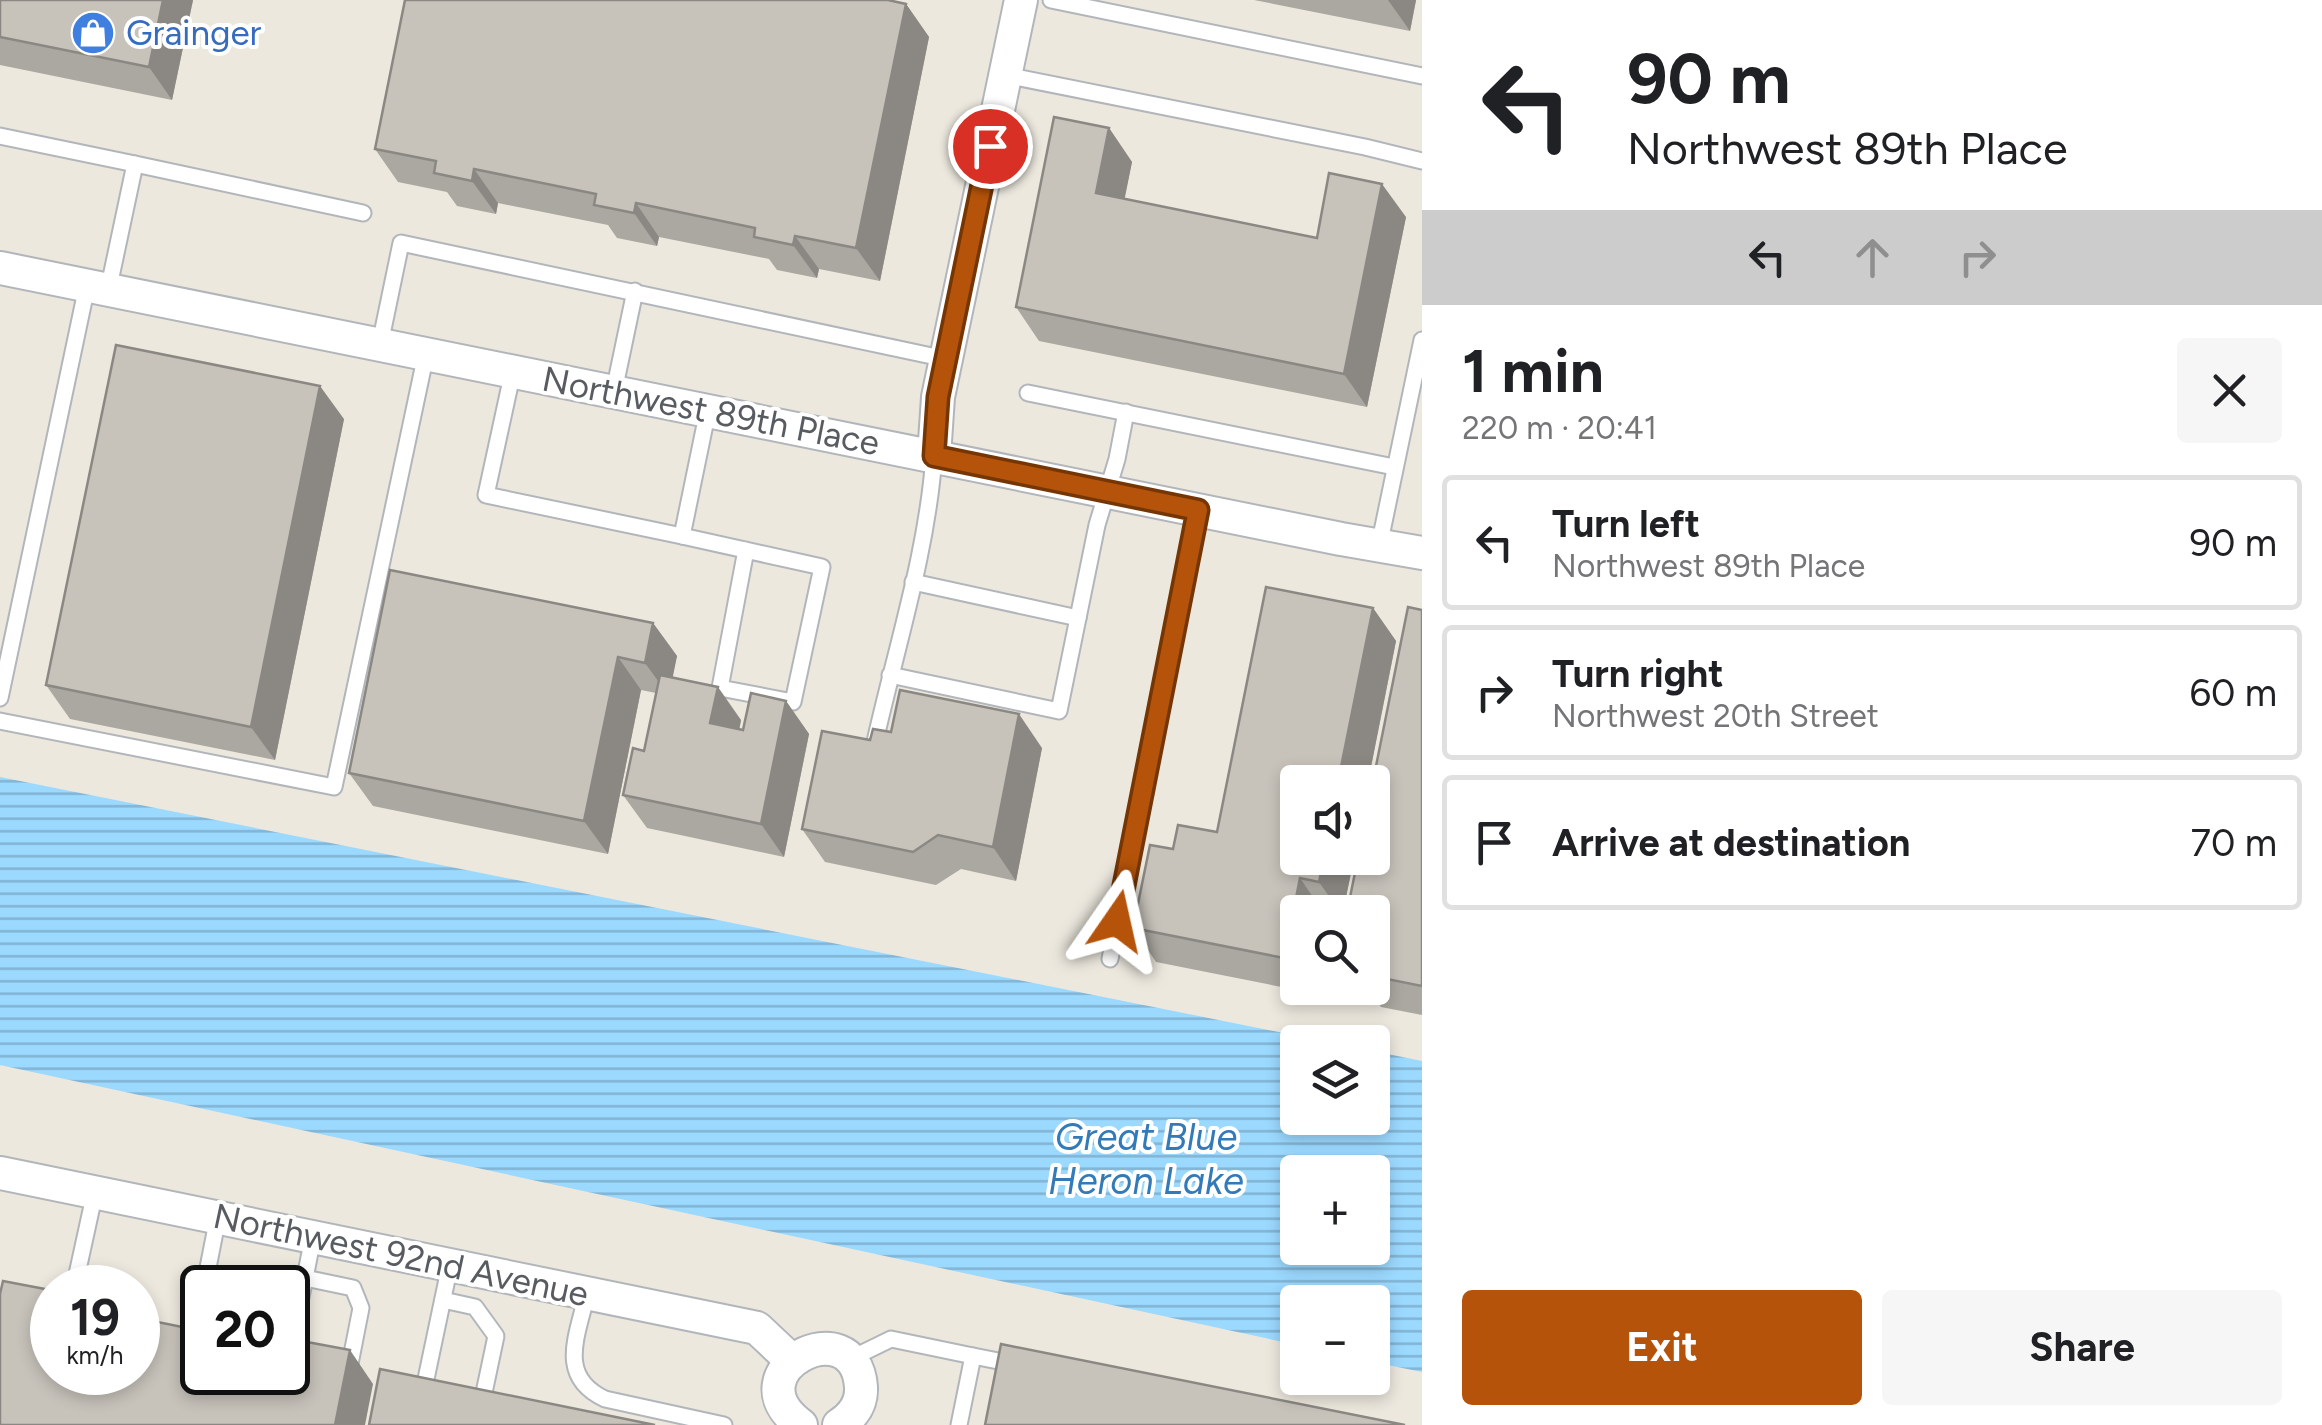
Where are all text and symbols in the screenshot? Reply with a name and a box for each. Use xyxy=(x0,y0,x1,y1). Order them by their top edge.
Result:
shop icon: Grainger xyxy=(70,10,116,56)
place label: Grainger xyxy=(126,12,262,54)
text: 90 m xyxy=(1627,36,1791,121)
icon: left xyxy=(1462,40,1592,170)
pin xyxy=(948,104,1033,189)
icon: arrive xyxy=(963,119,1018,174)
text: Northwest 89th Place xyxy=(1627,121,2068,175)
icon: left xyxy=(1740,230,1795,285)
icon: ahead xyxy=(1845,230,1900,285)
icon: right xyxy=(1950,230,2005,285)
text: 1 min xyxy=(1462,335,1604,407)
button: close xyxy=(2177,338,2282,443)
street label: Northwest 89th Place xyxy=(539,358,883,464)
text: 220 m · 20:41 xyxy=(1462,409,1657,447)
text: Turn left xyxy=(1552,501,1700,547)
icon: left xyxy=(1467,515,1522,570)
text: 90 m xyxy=(2189,520,2277,566)
text: Northwest 89th Place xyxy=(1552,547,1865,585)
text: Turn right xyxy=(1552,651,1724,697)
icon: right xyxy=(1467,665,1522,720)
text: 60 m xyxy=(2189,670,2277,716)
text: Northwest 20th Street xyxy=(1552,697,1879,735)
map controls xyxy=(1280,765,1390,1395)
button: sound xyxy=(1280,765,1390,875)
icon: arrive xyxy=(1467,815,1522,870)
text: Arrive at destination xyxy=(1552,820,1910,866)
text: 70 m xyxy=(2191,820,2277,866)
position arrow xyxy=(1065,869,1169,973)
button: search xyxy=(1280,895,1390,1005)
button: layers xyxy=(1280,1025,1390,1135)
water label: Great Blue Heron Lake xyxy=(1048,1114,1244,1204)
button: + xyxy=(1280,1155,1390,1265)
street label: Northwest 92nd Avenue xyxy=(210,1195,592,1315)
speed limit sign: 20 xyxy=(180,1265,310,1395)
button: − xyxy=(1280,1285,1390,1395)
text: 19 xyxy=(70,1287,120,1348)
button: Exit xyxy=(1462,1290,1862,1405)
button: Share xyxy=(1882,1290,2282,1405)
text: km/h xyxy=(66,1340,124,1370)

